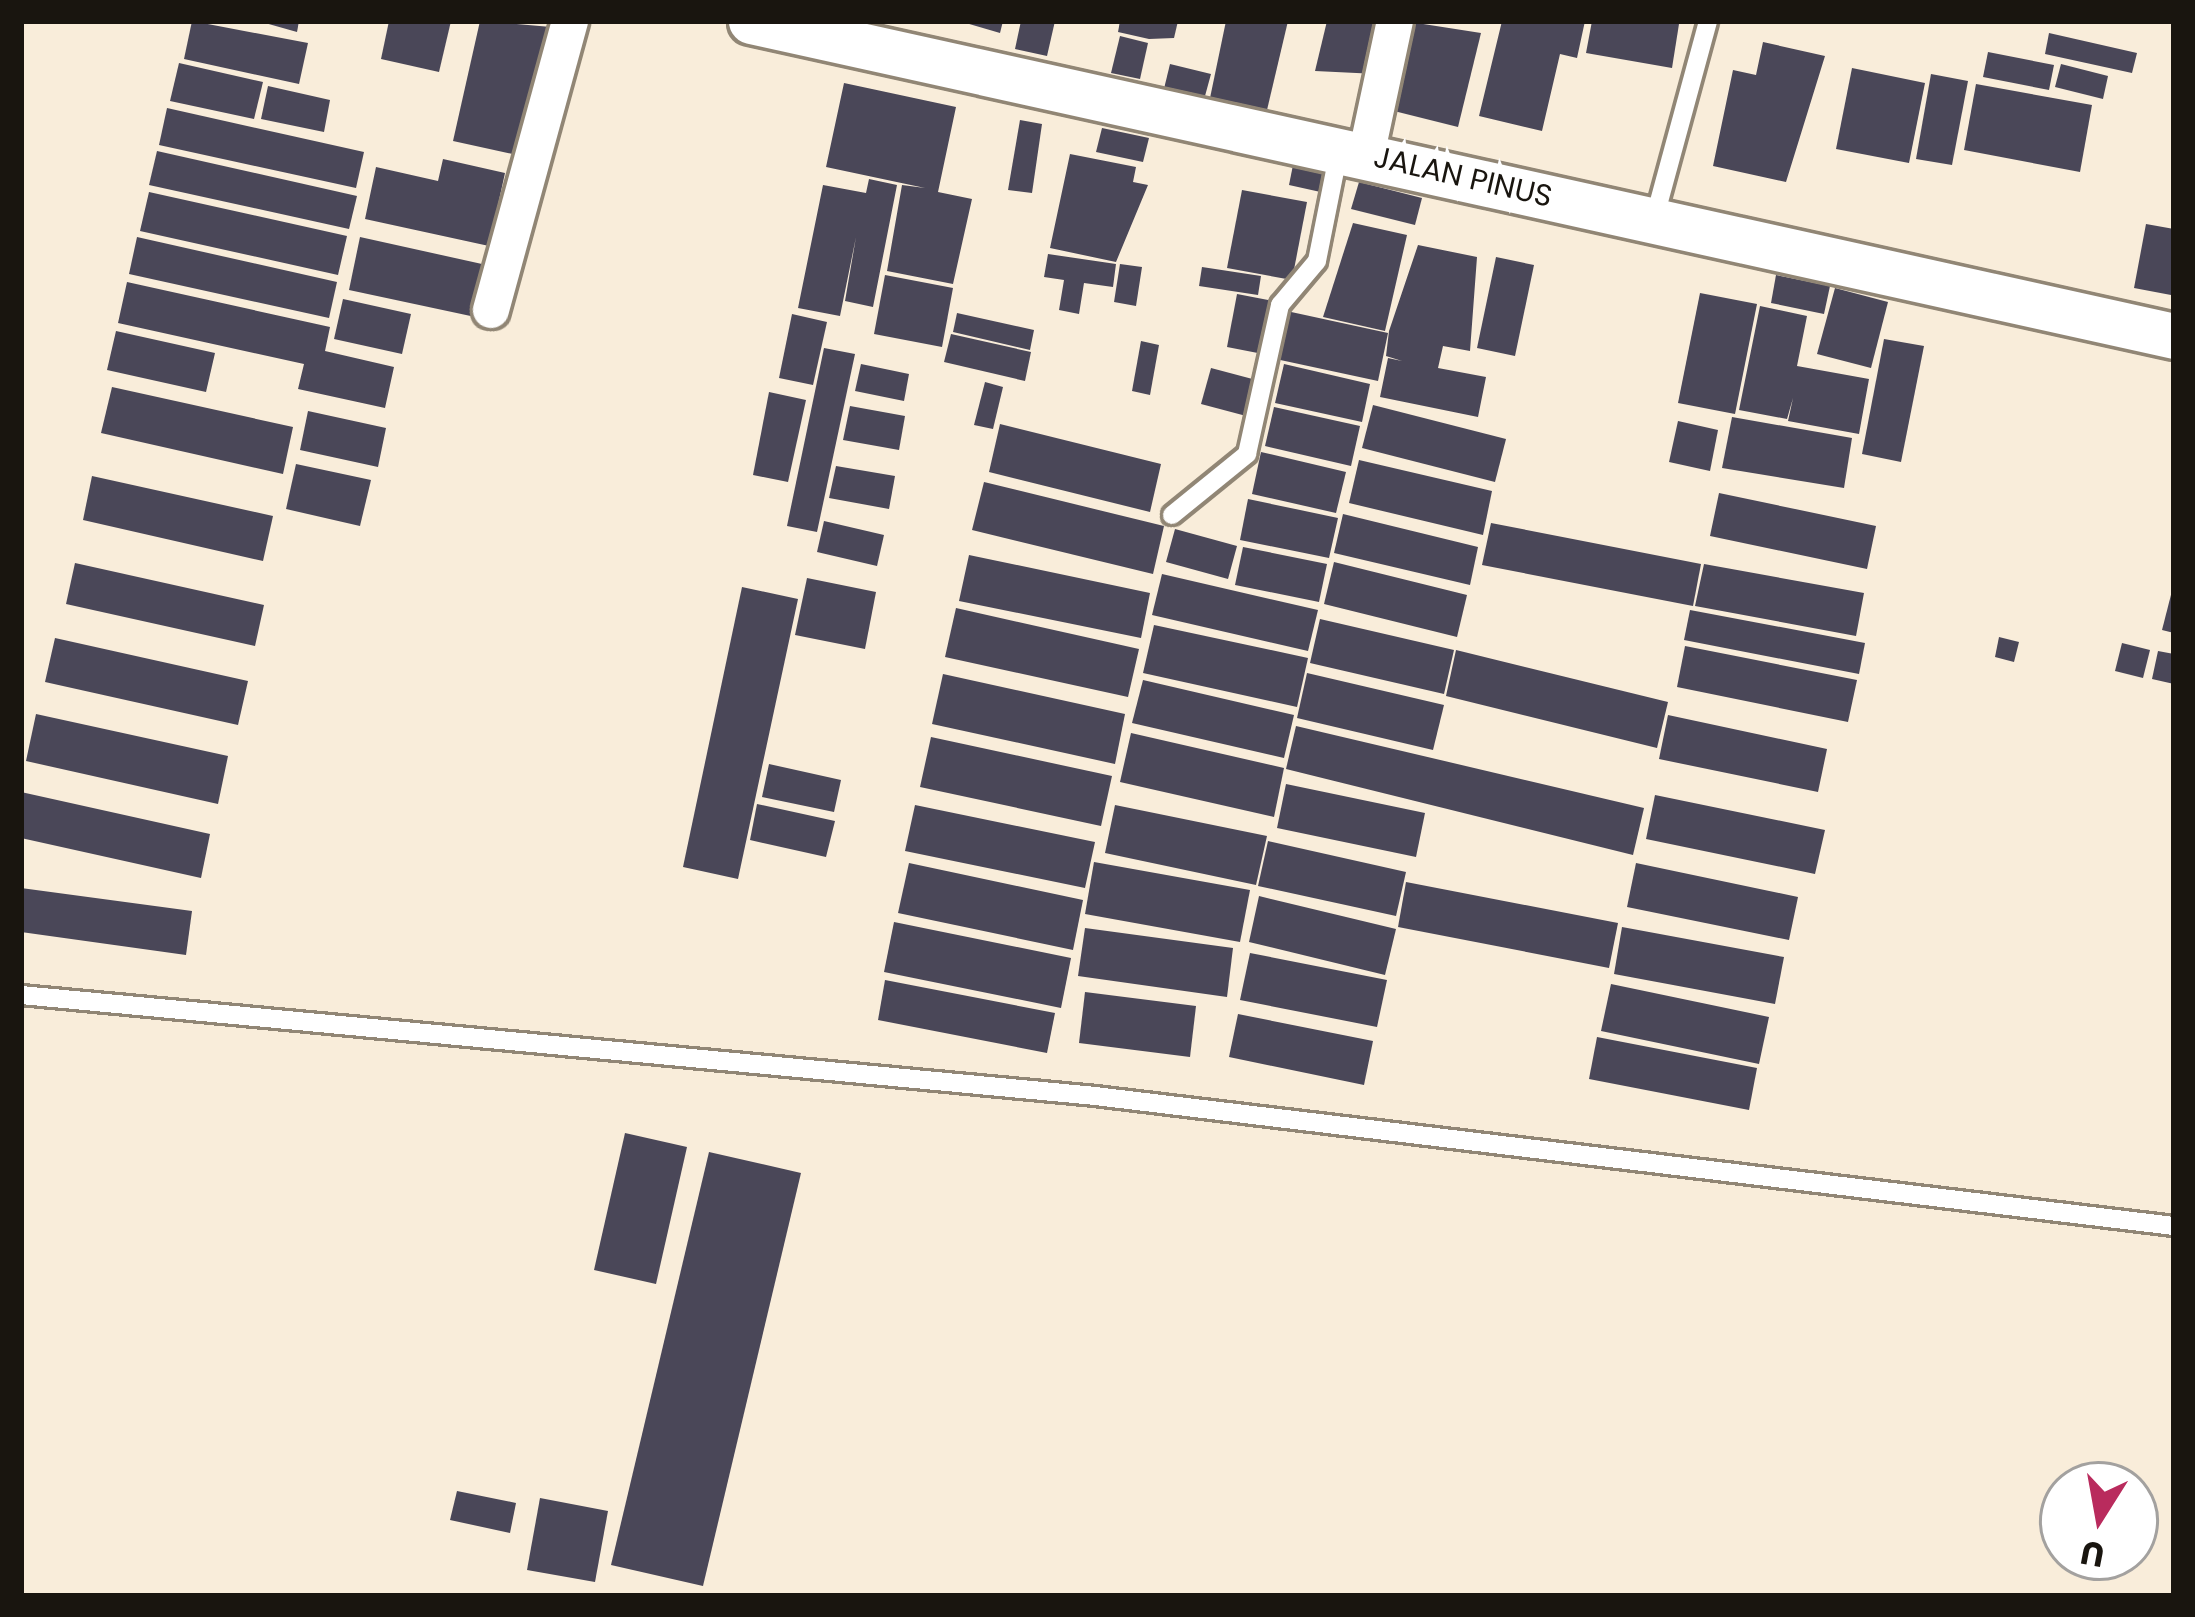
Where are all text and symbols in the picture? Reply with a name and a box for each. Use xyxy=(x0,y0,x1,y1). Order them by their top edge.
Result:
street label: JALAN PINUS xyxy=(1370,139,1556,215)
north arrow xyxy=(2039,1461,2159,1581)
text: U xyxy=(2077,1529,2109,1579)

